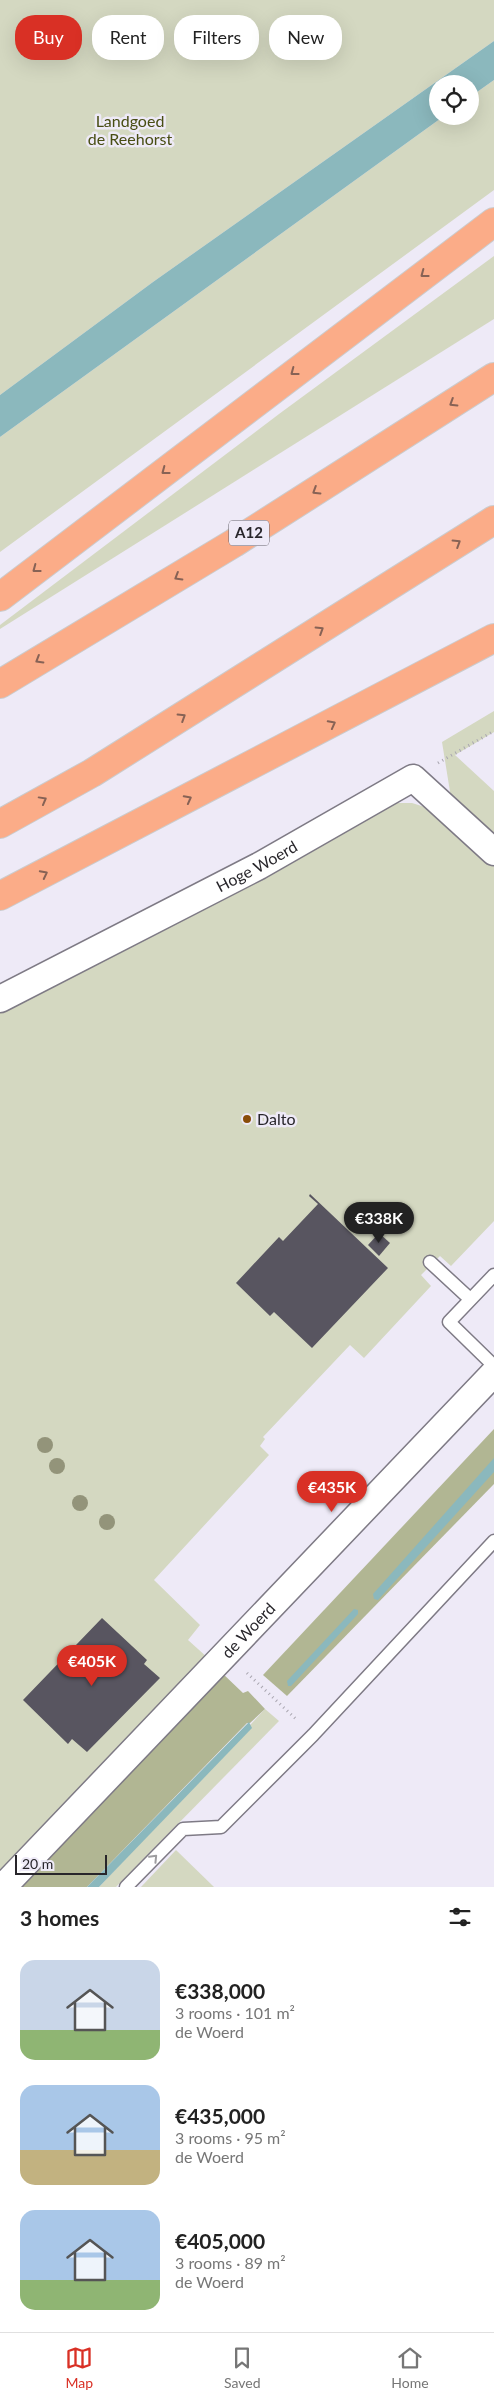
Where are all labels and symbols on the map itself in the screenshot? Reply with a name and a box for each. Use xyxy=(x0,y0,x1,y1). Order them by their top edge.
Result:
park label: Landgoed de Reehorst xyxy=(88,111,172,148)
one-way arrow xyxy=(421,269,430,277)
one-way arrow xyxy=(290,366,300,375)
one-way arrow xyxy=(449,397,458,407)
one-way arrow xyxy=(162,465,171,473)
one-way arrow xyxy=(312,484,321,494)
road number: A12 xyxy=(229,520,269,546)
one-way arrow xyxy=(452,540,461,550)
one-way arrow xyxy=(33,564,42,572)
one-way arrow xyxy=(174,570,183,580)
one-way arrow xyxy=(314,627,323,637)
one-way arrow xyxy=(35,654,44,664)
one-way arrow xyxy=(177,713,186,723)
one-way arrow xyxy=(327,720,336,730)
one-way arrow xyxy=(182,795,191,805)
one-way arrow xyxy=(37,796,46,806)
street label: Hoge Woerd xyxy=(213,836,300,895)
one-way arrow xyxy=(38,870,47,880)
place label: Dalto xyxy=(257,1109,295,1128)
marker: Dalto xyxy=(241,1113,253,1125)
pin: €338K xyxy=(344,1202,414,1244)
pin: €435K xyxy=(297,1470,367,1513)
street label: de Woerd xyxy=(217,1598,279,1661)
pin: €405K xyxy=(57,1644,127,1687)
scale bar xyxy=(15,1852,108,1875)
one-way arrow xyxy=(149,1854,158,1863)

